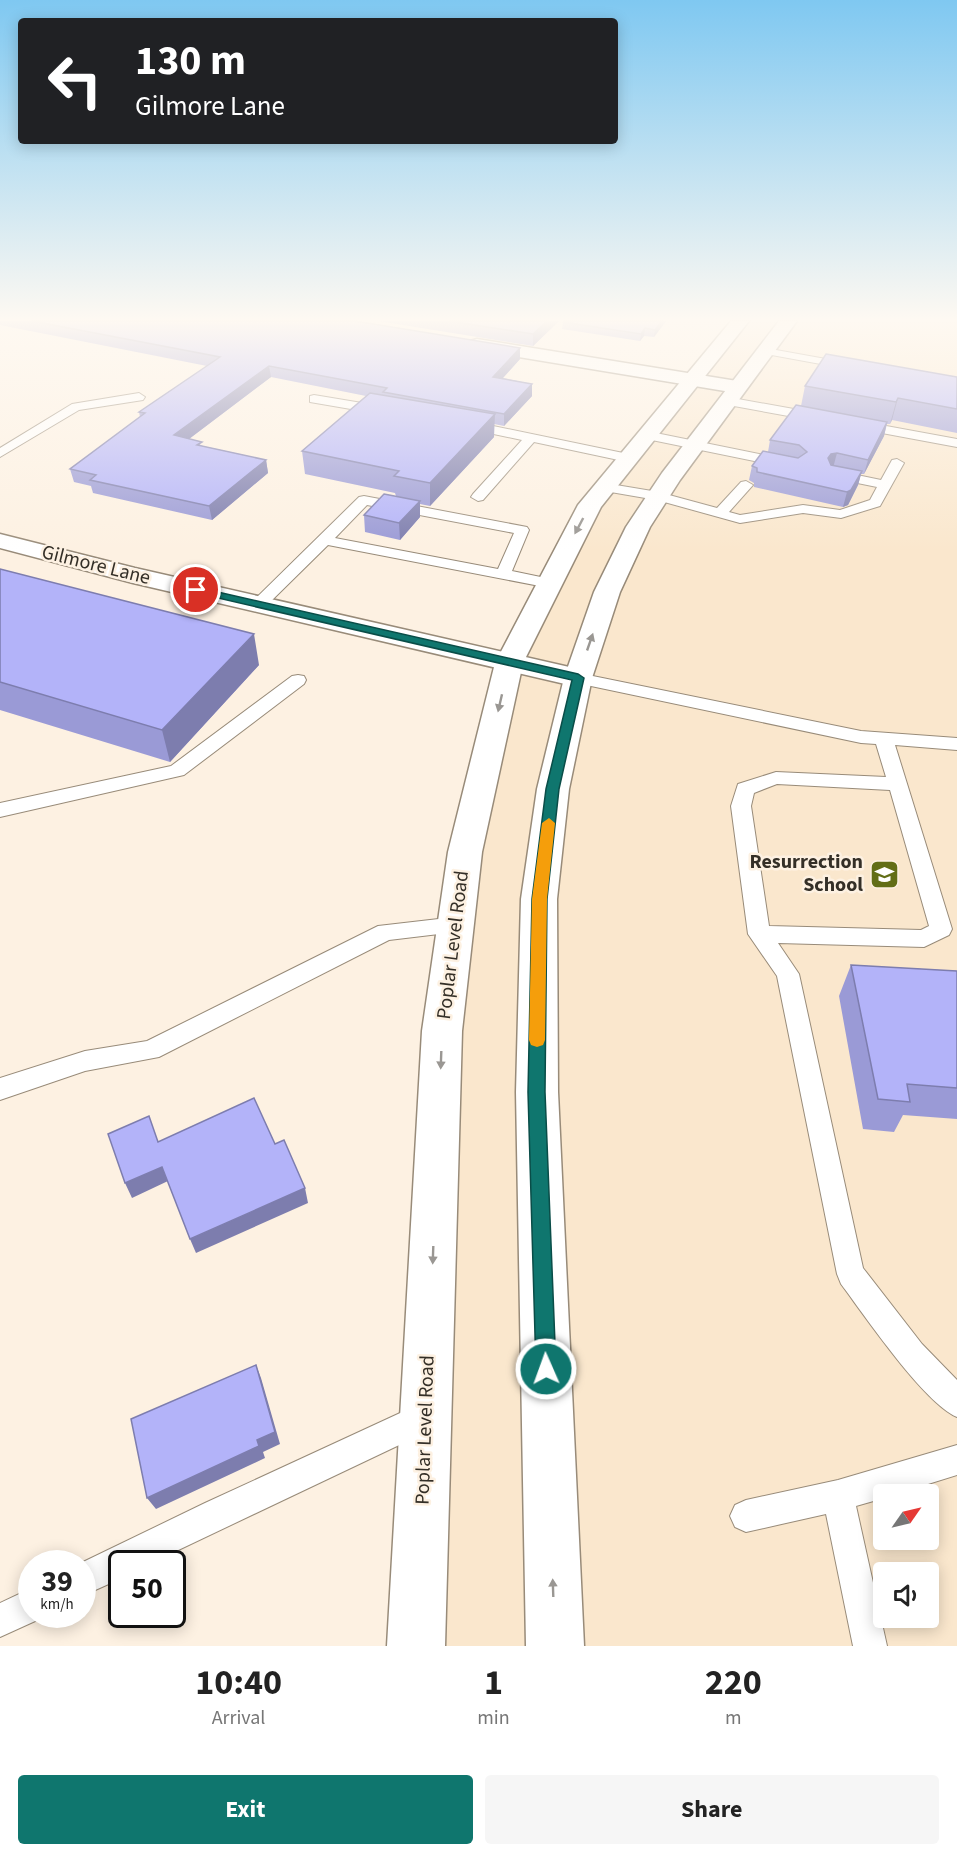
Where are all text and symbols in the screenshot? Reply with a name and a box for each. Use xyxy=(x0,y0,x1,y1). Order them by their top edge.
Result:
text: 130 m xyxy=(135,31,246,91)
icon: left xyxy=(36,42,114,120)
text: Gilmore Lane xyxy=(135,87,285,126)
one-way arrow xyxy=(575,517,584,534)
street label: Gilmore Lane xyxy=(39,538,153,592)
pin xyxy=(170,564,221,615)
icon: arrive xyxy=(179,573,212,606)
one-way arrow xyxy=(585,633,595,651)
one-way arrow xyxy=(494,693,504,712)
place label: Resurrection School xyxy=(749,848,863,899)
school or university icon: Resurrection School xyxy=(868,858,900,890)
street label: Poplar Level Road xyxy=(430,869,476,1021)
one-way arrow xyxy=(436,1051,445,1070)
one-way arrow xyxy=(428,1245,437,1264)
position arrow xyxy=(514,1337,578,1401)
street label: Poplar Level Road xyxy=(408,1355,442,1505)
north arrow xyxy=(873,1484,939,1550)
map controls xyxy=(873,1484,939,1628)
speed limit sign: 50 xyxy=(108,1550,186,1628)
text: 39 xyxy=(41,1560,73,1603)
button: sound xyxy=(873,1562,939,1628)
one-way arrow xyxy=(549,1578,558,1597)
text: km/h xyxy=(40,1594,74,1615)
text: 10:40 xyxy=(195,1657,282,1708)
text: 1 xyxy=(484,1657,503,1708)
text: 220 xyxy=(705,1657,762,1708)
text: Arrival xyxy=(212,1704,265,1732)
text: min xyxy=(477,1704,510,1732)
text: m xyxy=(725,1704,742,1732)
button: Exit xyxy=(18,1775,473,1844)
button: Share xyxy=(485,1775,939,1844)

